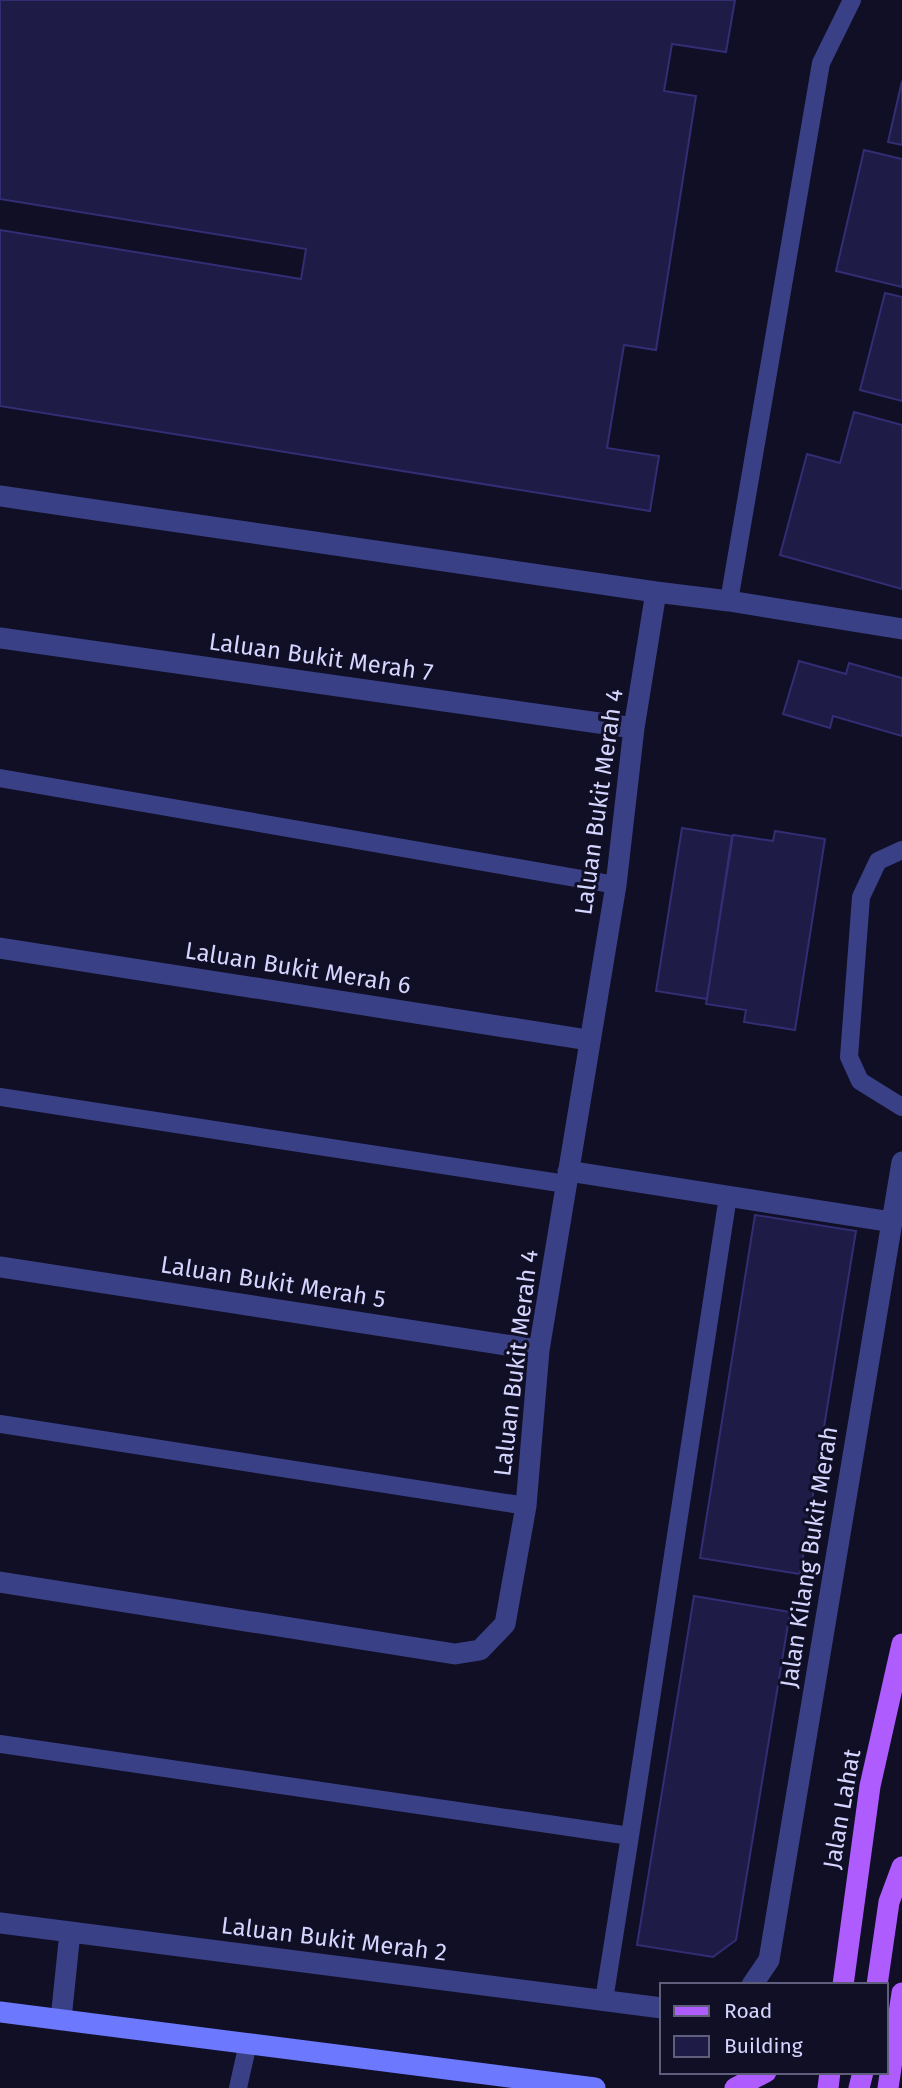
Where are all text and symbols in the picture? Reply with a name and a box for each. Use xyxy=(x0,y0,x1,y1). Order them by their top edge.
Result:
street label: Laluan Bukit Merah 7 xyxy=(207,627,435,687)
street label: Laluan Bukit Merah 4 xyxy=(569,687,629,917)
street label: Laluan Bukit Merah 6 xyxy=(183,936,413,1000)
street label: Laluan Bukit Merah 4 xyxy=(488,1248,544,1478)
street label: Laluan Bukit Merah 5 xyxy=(159,1250,387,1314)
street label: Jalan Kilang Bukit Merah xyxy=(775,1424,843,1690)
street label: Jalan Lahat xyxy=(818,1747,866,1871)
street label: Laluan Bukit Merah 2 xyxy=(220,1911,448,1967)
legend xyxy=(660,1983,888,2074)
text: Road xyxy=(724,1998,772,2024)
text: Building xyxy=(724,2033,803,2059)

